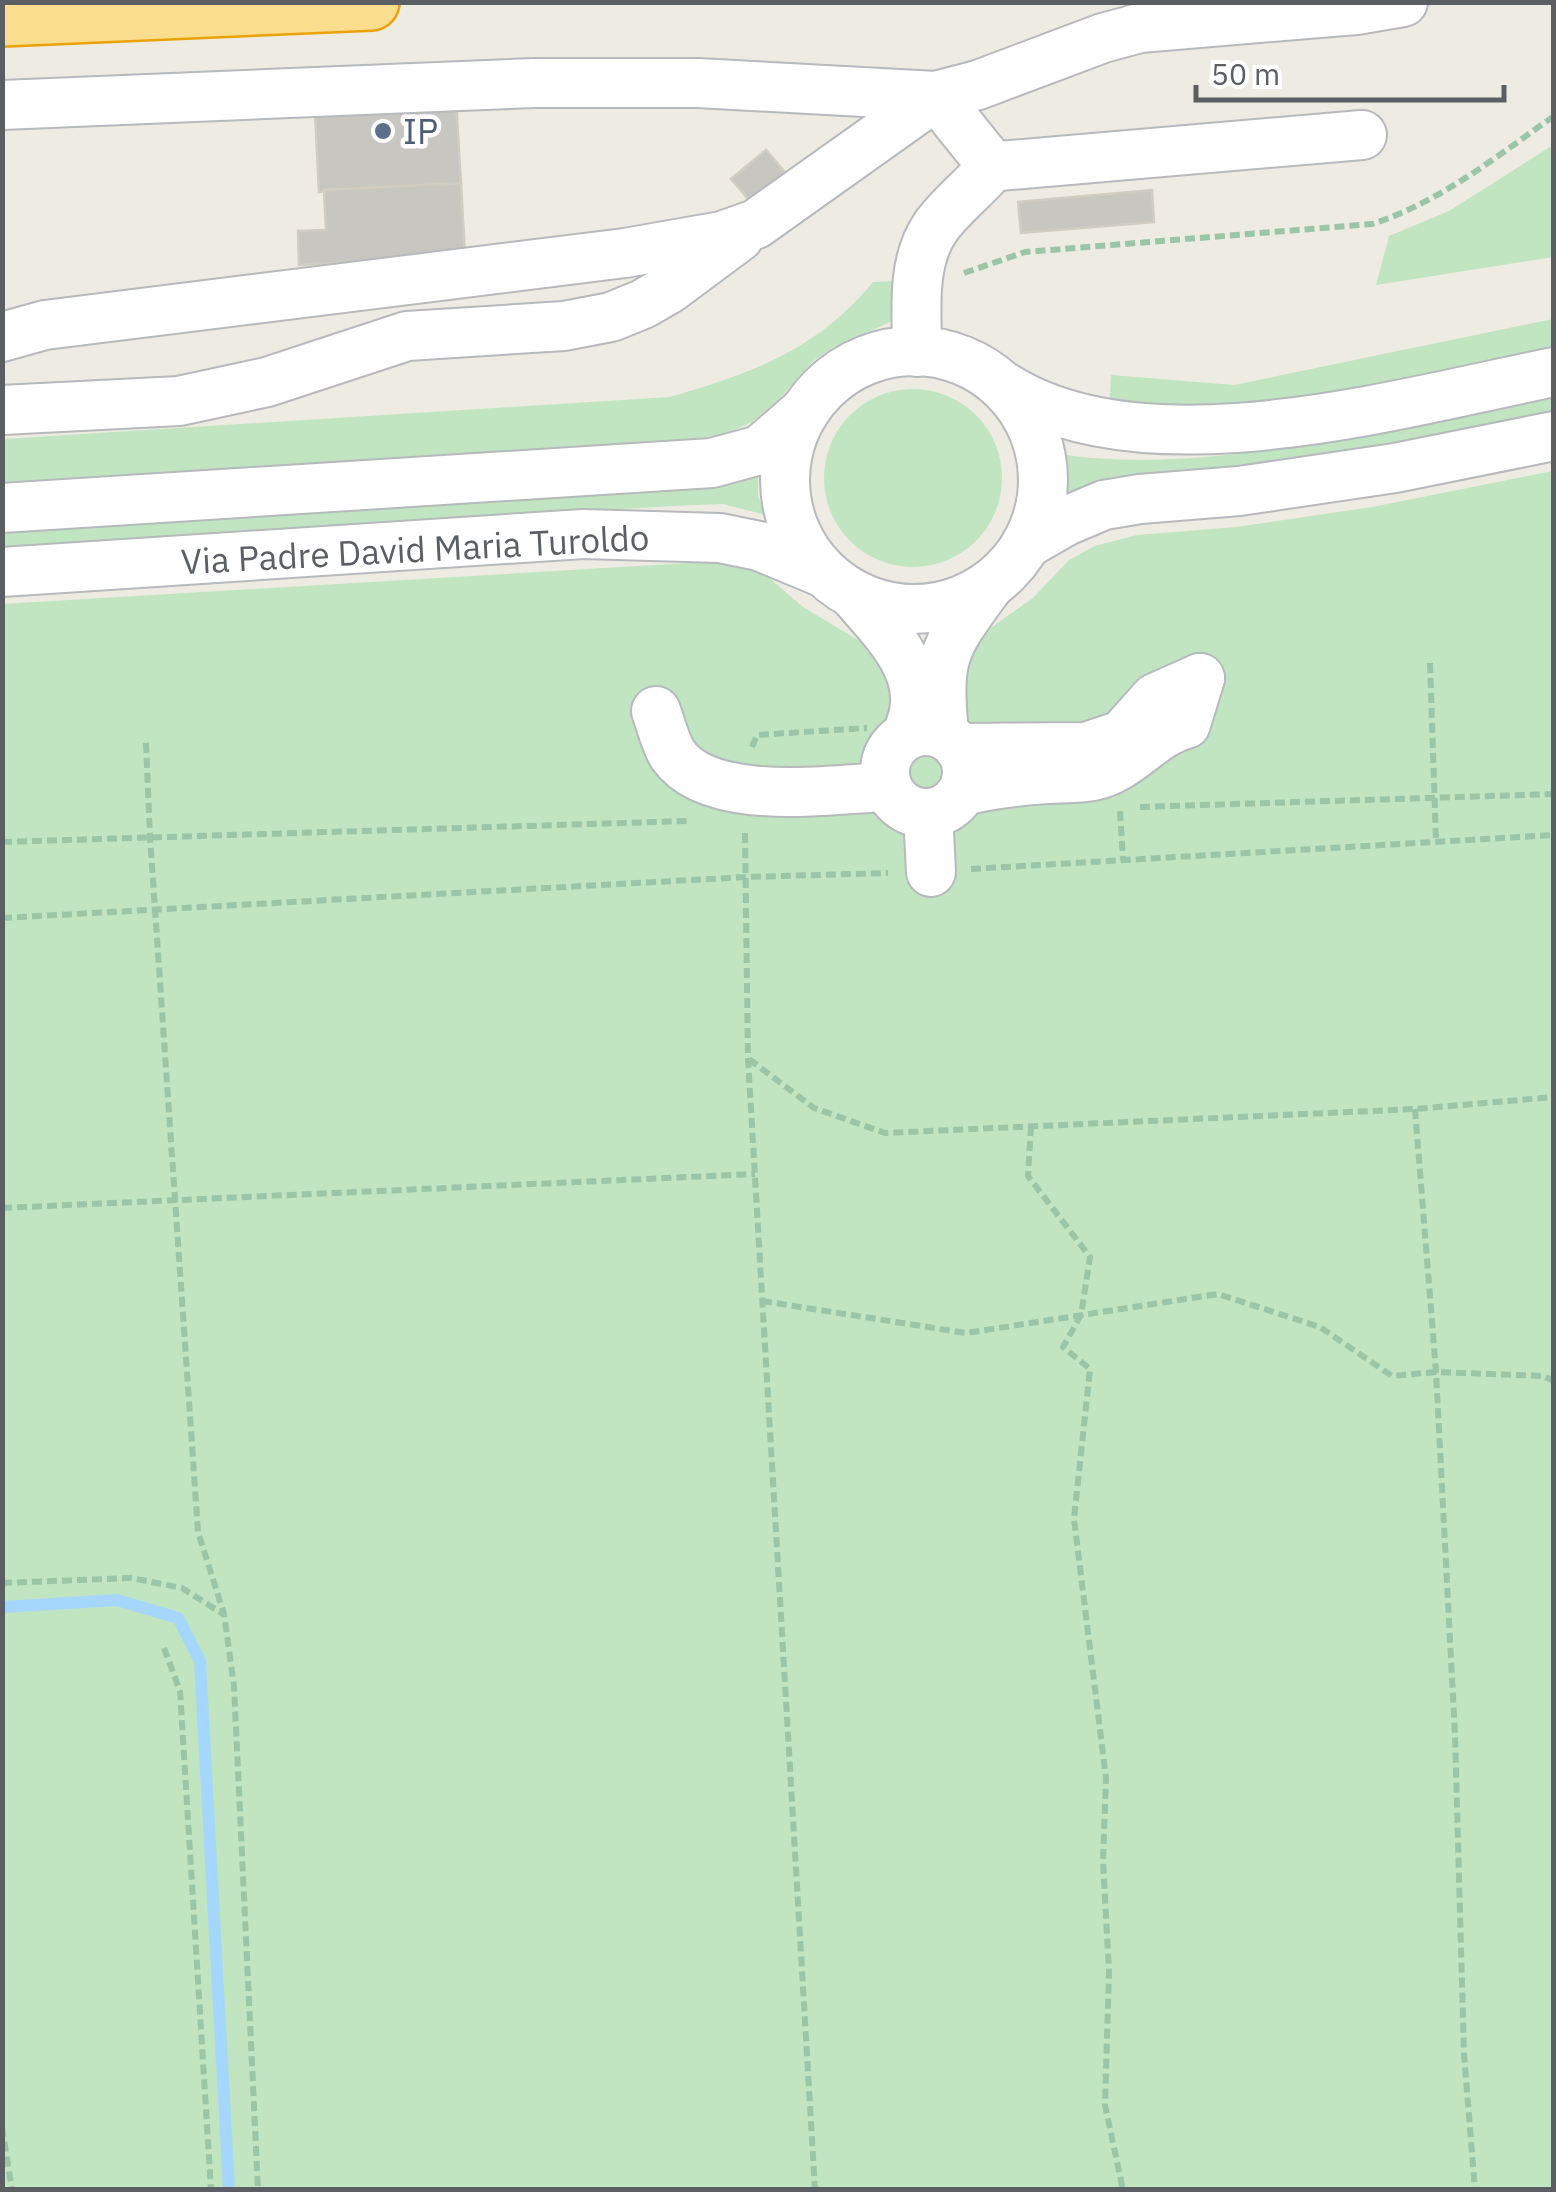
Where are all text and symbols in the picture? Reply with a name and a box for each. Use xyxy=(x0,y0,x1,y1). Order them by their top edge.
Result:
scale bar xyxy=(1196,40,1504,102)
text: 50 m xyxy=(1211,54,1280,93)
place label: IP xyxy=(403,108,438,154)
marker: IP xyxy=(372,120,394,142)
street label: Via Padre David Maria Turoldo xyxy=(180,514,650,584)

